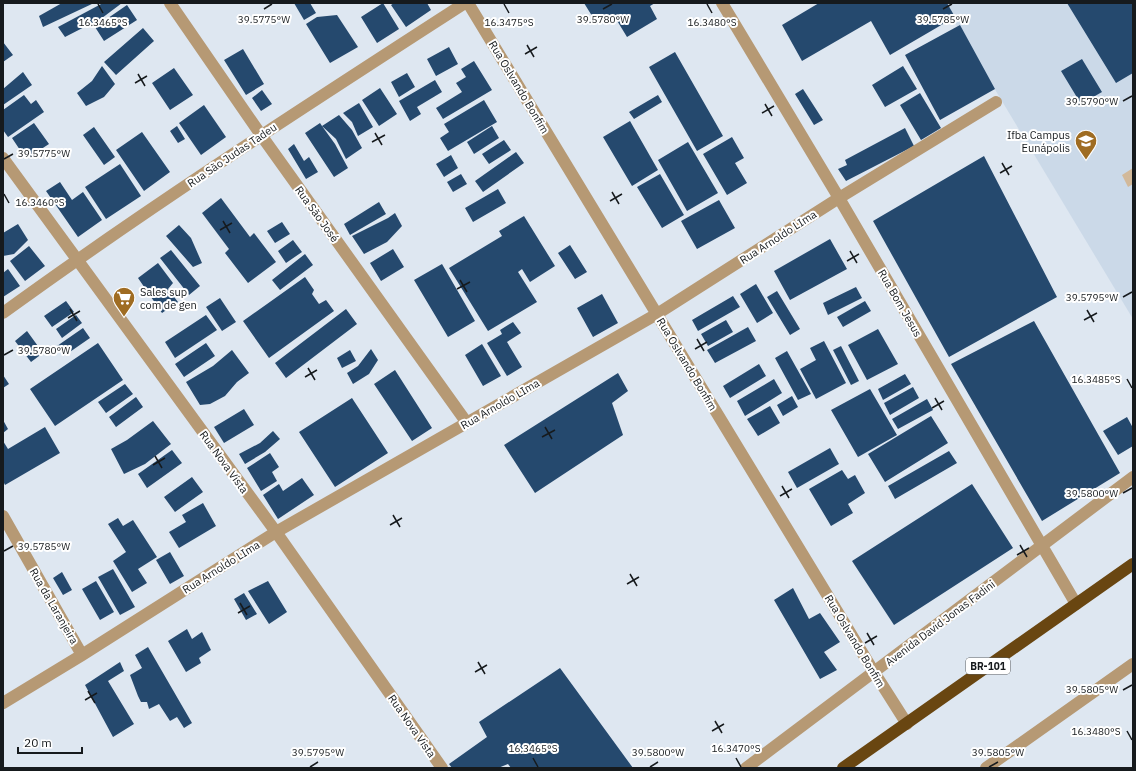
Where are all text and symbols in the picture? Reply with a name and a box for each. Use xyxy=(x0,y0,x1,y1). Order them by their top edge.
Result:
text: 39.5775°W xyxy=(238,13,290,26)
text: 39.5780°W xyxy=(577,13,629,26)
text: 39.5785°W xyxy=(917,13,969,26)
text: 16.3465°S xyxy=(78,16,128,29)
text: 16.3475°S xyxy=(484,16,534,29)
text: 16.3480°S xyxy=(687,16,737,29)
street label: Rua Oslvando Bonfim xyxy=(486,38,552,136)
text: 39.5790°W xyxy=(1066,95,1118,108)
street label: Rua São Judas Tadeu xyxy=(185,120,279,190)
place label: Ifba Campus Eunápolis xyxy=(1007,128,1070,155)
school or university icon: Ifba Campus Eunápolis xyxy=(1073,128,1099,161)
text: 39.5775°W xyxy=(18,147,70,160)
street label: Rua São José xyxy=(292,183,342,245)
text: 16.3460°S xyxy=(15,196,65,209)
street label: Rua Arnoldo LIma xyxy=(737,207,819,267)
street label: Rua Bom Jesus xyxy=(875,267,925,339)
supermarket icon: Sales sup com de gen xyxy=(111,285,137,318)
place label: Sales sup com de gen xyxy=(140,285,197,312)
text: 39.5795°W xyxy=(1066,291,1118,304)
street label: Rua Oslvando Bonfim xyxy=(654,315,720,413)
text: 39.5780°W xyxy=(18,344,70,357)
text: 16.3485°S xyxy=(1071,373,1121,386)
street label: Rua Arnoldo LIma xyxy=(458,376,542,432)
street label: Rua Nova Vista xyxy=(197,428,251,496)
text: 39.5800°W xyxy=(1066,487,1118,500)
street label: Rua Arnoldo LIma xyxy=(180,537,262,596)
text: 39.5785°W xyxy=(18,540,70,553)
street label: Rua da Laranjeira xyxy=(27,565,81,647)
street label: Avenida David Jonas Fadini xyxy=(882,577,998,669)
street label: Rua Oslvando Bonfim xyxy=(822,592,888,690)
road number: BR-101 xyxy=(966,658,1010,674)
text: 39.5805°W xyxy=(1066,683,1118,696)
street label: Rua Nova Vista xyxy=(385,692,439,760)
text: 16.3480°S xyxy=(1071,725,1121,738)
scale bar xyxy=(18,729,82,755)
text: 20 m xyxy=(24,735,52,750)
text: 16.3465°S xyxy=(508,742,558,755)
text: 16.3470°S xyxy=(711,742,761,755)
text: 39.5795°W xyxy=(292,746,344,759)
text: 39.5800°W xyxy=(632,746,684,759)
text: 39.5805°W xyxy=(972,746,1024,759)

